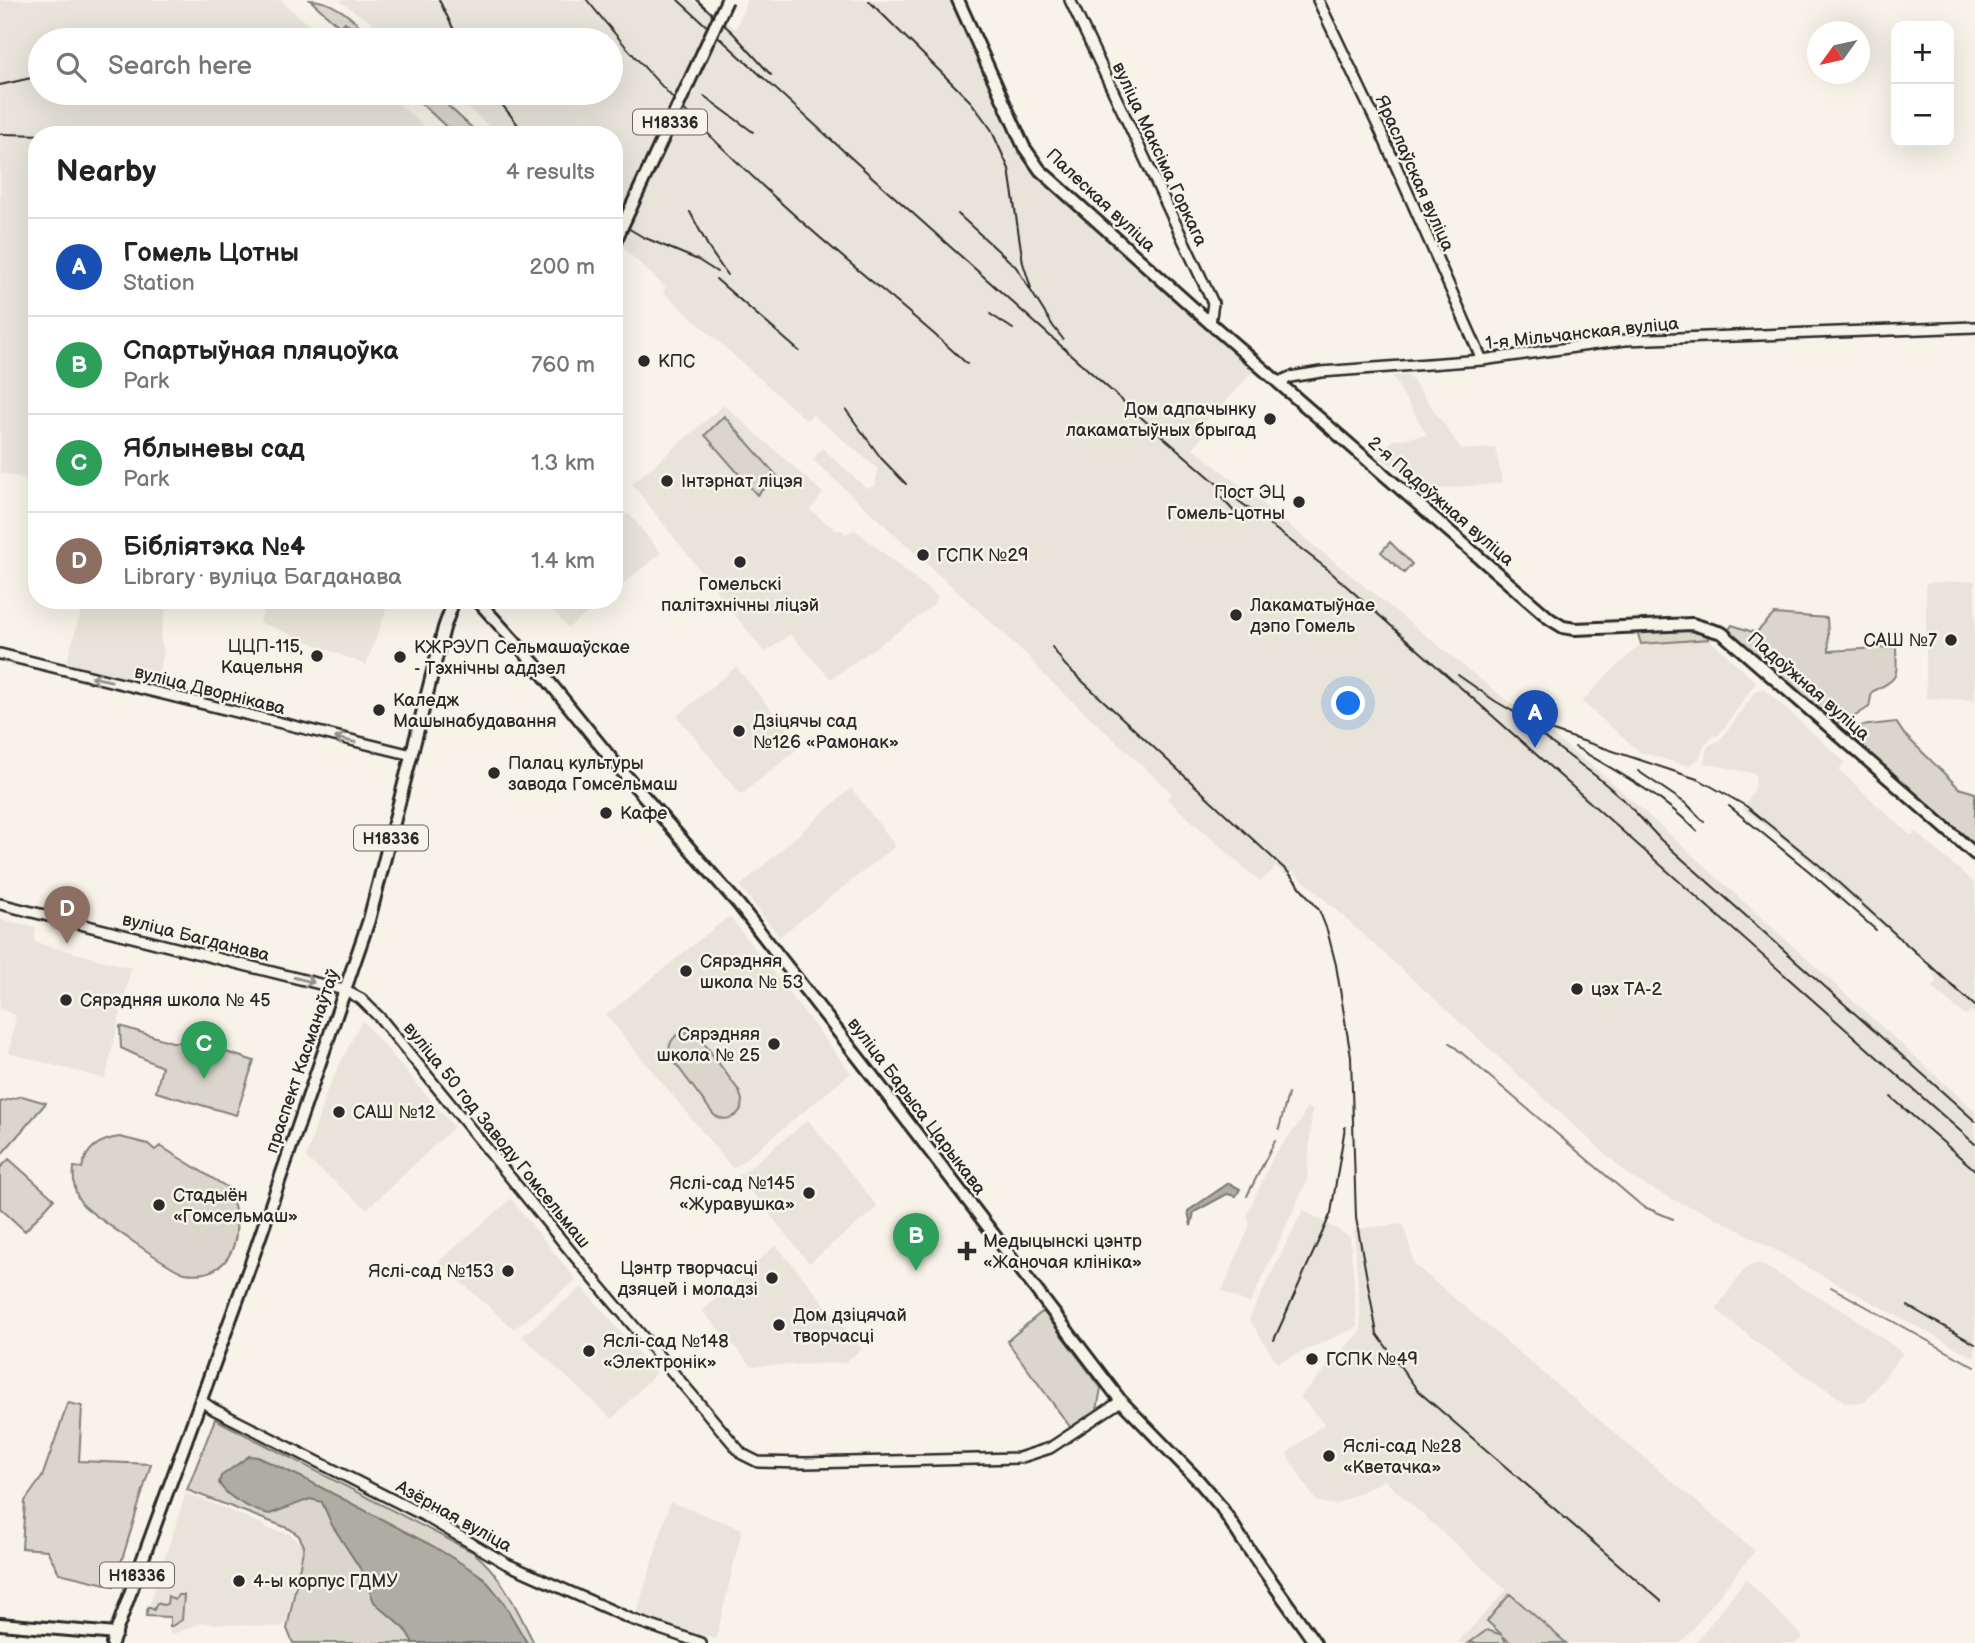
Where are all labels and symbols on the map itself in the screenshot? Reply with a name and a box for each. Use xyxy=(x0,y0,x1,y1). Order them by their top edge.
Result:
north arrow xyxy=(1807,21,1870,84)
street label: вуліца Максіма Горкага xyxy=(1108,59,1212,250)
street label: Яраслаўская вуліца xyxy=(1371,92,1459,255)
road number: Н18336 xyxy=(633,110,707,134)
street label: Палеская вуліца xyxy=(1042,144,1160,257)
street label: 1-я Мільчанская вуліца xyxy=(1484,313,1680,354)
place label: КПС xyxy=(658,351,695,372)
marker: КПС xyxy=(636,353,652,369)
place label: Дом адпачынку лакаматыўных брыгад xyxy=(1066,399,1257,441)
marker: Дом адпачынку лакаматыўных брыгад xyxy=(1262,411,1278,427)
street label: 2-я Падоўжная вуліца xyxy=(1363,432,1518,571)
place label: Інтэрнат ліцэя xyxy=(681,471,803,492)
marker: Інтэрнат ліцэя xyxy=(659,473,675,489)
place label: Пост ЭЦ Гомель-цотны xyxy=(1167,482,1285,524)
marker: Пост ЭЦ Гомель-цотны xyxy=(1291,494,1307,510)
place label: ГСПК №29 xyxy=(937,545,1028,566)
marker: ГСПК №29 xyxy=(915,547,931,563)
marker: Гомельскі палітэхнічны ліцэй xyxy=(732,554,748,570)
place label: Гомельскі палітэхнічны ліцэй xyxy=(661,574,819,616)
place label: Лакаматыўнае дэпо Гомель xyxy=(1249,595,1375,637)
marker: Лакаматыўнае дэпо Гомель xyxy=(1228,607,1244,623)
street label: Падоўжная вуліца xyxy=(1743,628,1874,745)
place label: САШ №7 xyxy=(1863,630,1937,651)
marker: САШ №7 xyxy=(1943,632,1959,648)
place label: ЦЦП-115, Кацельня xyxy=(221,636,303,678)
place label: КЖРЭУП Сельмашаўскае - Тэхнічны аддзел xyxy=(414,637,630,679)
marker: ЦЦП-115, Кацельня xyxy=(309,648,325,664)
marker: КЖРЭУП Сельмашаўскае - Тэхнічны аддзел xyxy=(392,649,408,665)
street label: вуліца Дворнікава xyxy=(132,662,288,719)
one-way arrow xyxy=(90,671,113,685)
your location xyxy=(1331,686,1365,720)
place label: Каледж Машынабудавання xyxy=(393,690,557,732)
pin: A xyxy=(1512,690,1558,748)
marker: Каледж Машынабудавання xyxy=(371,702,387,718)
place label: Дзіцячы сад №126 «Рамонак» xyxy=(753,711,899,753)
marker: Дзіцячы сад №126 «Рамонак» xyxy=(731,723,747,739)
one-way arrow xyxy=(335,732,357,745)
place label: Палац культуры завода Гомсельмаш xyxy=(508,753,678,795)
marker: Палац культуры завода Гомсельмаш xyxy=(486,765,502,781)
place label: Кафе xyxy=(620,803,667,824)
marker: Кафе xyxy=(598,805,614,821)
road number: Н18336 xyxy=(354,825,428,850)
pin: D xyxy=(44,886,90,944)
street label: вуліца Багданава xyxy=(120,909,272,966)
place label: Сярэдняя школа № 53 xyxy=(700,951,804,993)
marker: Сярэдняя школа № 53 xyxy=(678,963,694,979)
street label: праспект Касманаўтаў xyxy=(261,966,344,1156)
one-way arrow xyxy=(292,974,315,987)
place label: цэх ТА-2 xyxy=(1591,979,1663,1000)
marker: цэх ТА-2 xyxy=(1569,981,1585,997)
place label: Сярэдняя школа № 45 xyxy=(80,990,271,1011)
marker: Сярэдняя школа № 45 xyxy=(58,992,74,1008)
street label: вуліца Барыса Царыкава xyxy=(843,1014,990,1199)
street label: вуліца 50 год Заводу Гомсельмаш xyxy=(399,1018,594,1253)
pin: C xyxy=(181,1021,227,1079)
place label: Сярэдняя школа № 25 xyxy=(657,1024,760,1066)
marker: Сярэдняя школа № 25 xyxy=(766,1036,782,1052)
place label: САШ №12 xyxy=(353,1102,436,1123)
marker: САШ №12 xyxy=(331,1104,347,1120)
place label: Яслі-сад №145 «Журавушка» xyxy=(669,1173,795,1215)
place label: Стадыён «Гомсельмаш» xyxy=(173,1185,298,1227)
marker: Яслі-сад №145 «Журавушка» xyxy=(801,1185,817,1201)
marker: Стадыён «Гомсельмаш» xyxy=(151,1197,167,1213)
pin: B xyxy=(893,1213,939,1271)
place label: Медыцынскі цэнтр «Жаночая клініка» xyxy=(983,1231,1142,1273)
marker: Медыцынскі цэнтр «Жаночая клініка» xyxy=(957,1241,977,1261)
place label: Цэнтр творчасці дзяцей і моладзі xyxy=(617,1258,758,1300)
place label: Яслі-сад №153 xyxy=(368,1261,494,1282)
marker: Яслі-сад №153 xyxy=(500,1263,516,1279)
marker: Цэнтр творчасці дзяцей і моладзі xyxy=(764,1270,780,1286)
place label: Дом дзіцячай творчасці xyxy=(793,1305,907,1347)
marker: Дом дзіцячай творчасці xyxy=(771,1317,787,1333)
place label: Яслі-сад №148 «Электронік» xyxy=(603,1331,729,1373)
marker: Яслі-сад №148 «Электронік» xyxy=(581,1343,597,1359)
place label: ГСПК №49 xyxy=(1326,1349,1418,1370)
marker: ГСПК №49 xyxy=(1304,1351,1320,1367)
place label: Яслі-сад №28 «Кветачка» xyxy=(1343,1436,1461,1478)
marker: Яслі-сад №28 «Кветачка» xyxy=(1321,1448,1337,1464)
street label: Азёрная вуліца xyxy=(391,1476,516,1557)
road number: Н18336 xyxy=(100,1562,174,1588)
place label: 4-ы корпус ГДМУ xyxy=(253,1571,398,1592)
marker: 4-ы корпус ГДМУ xyxy=(231,1573,247,1589)

